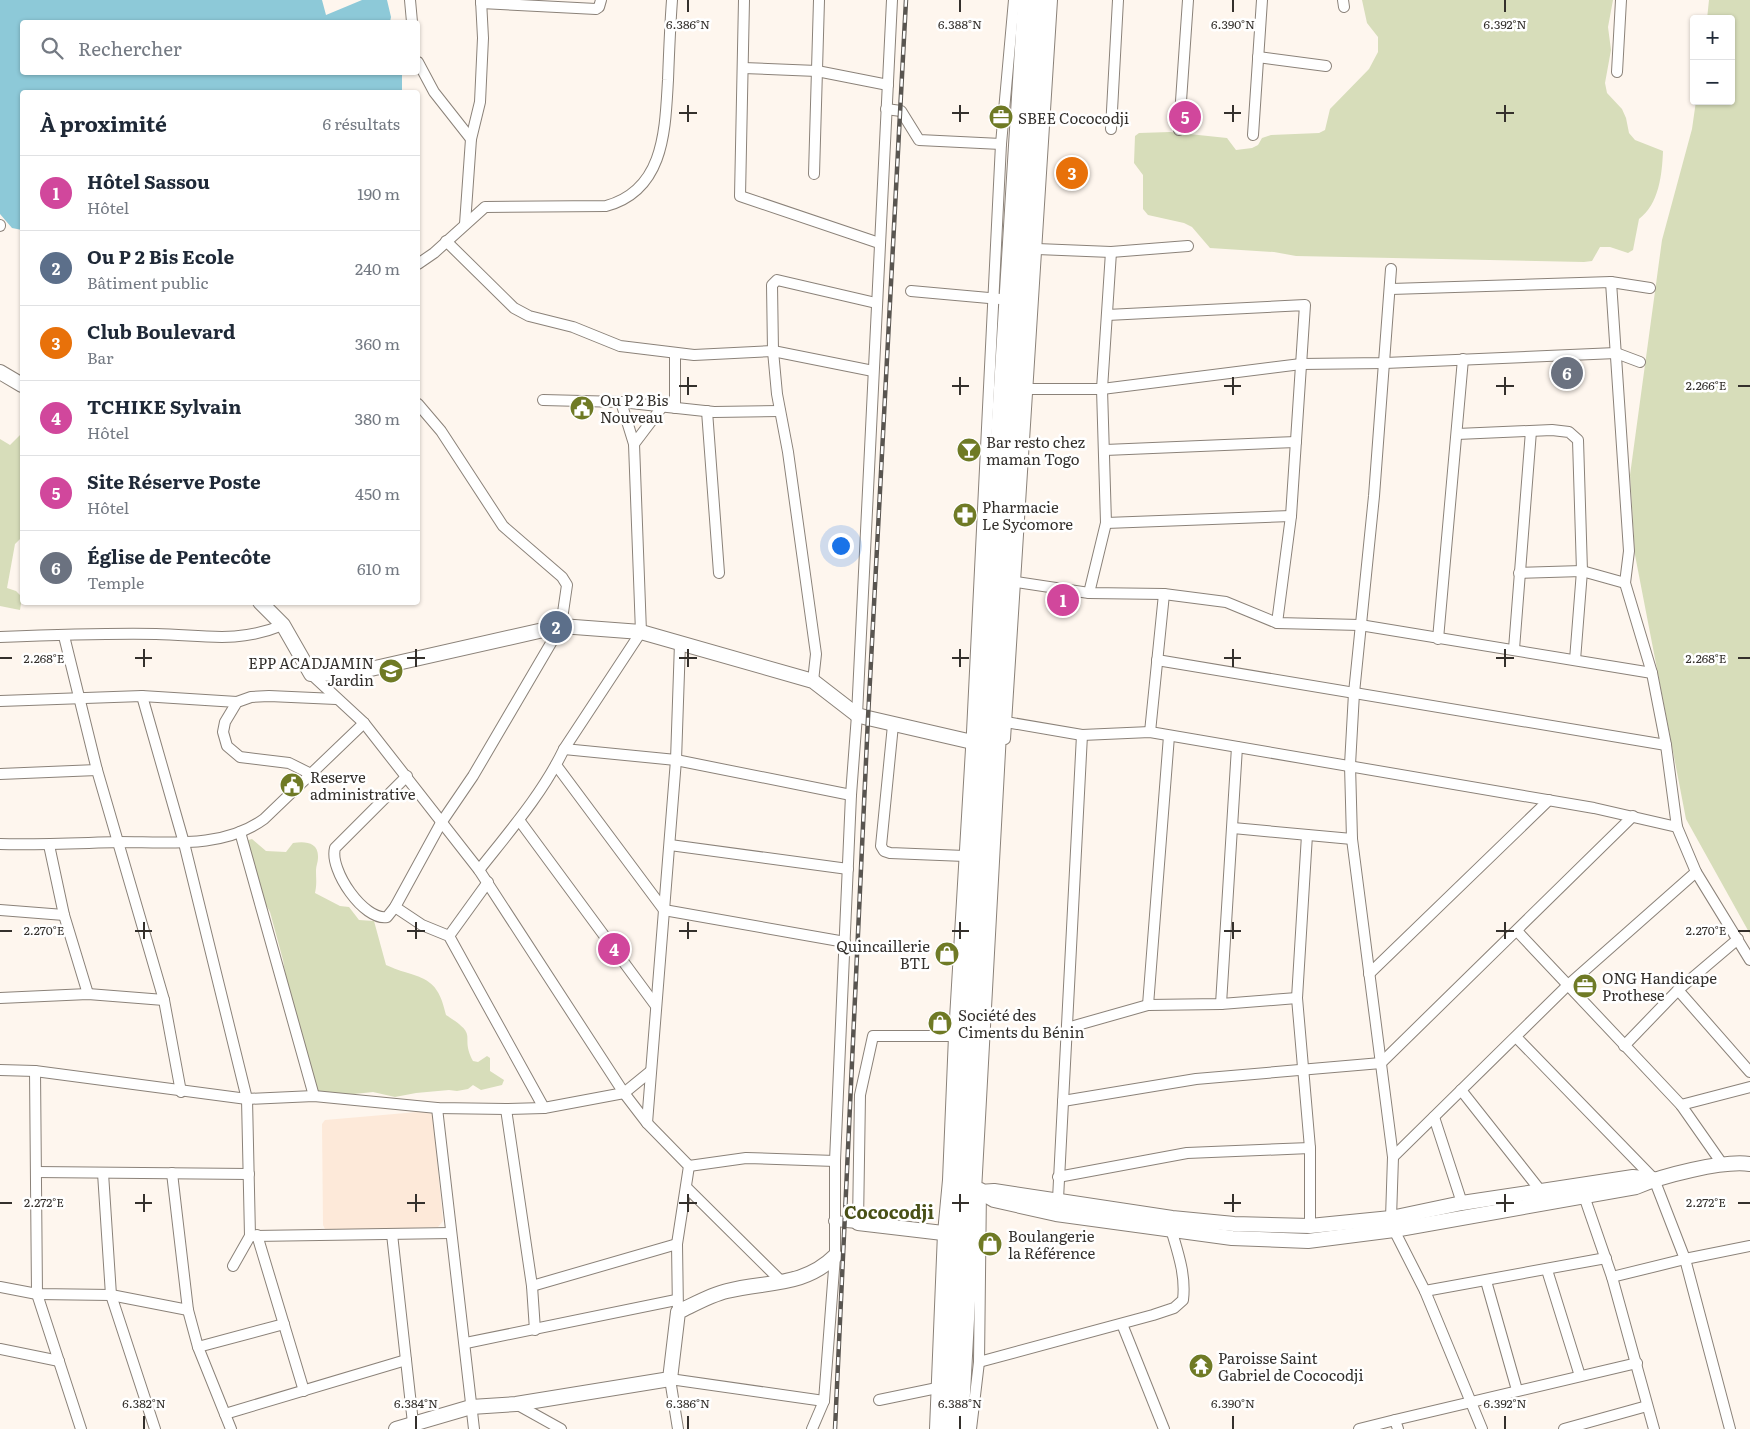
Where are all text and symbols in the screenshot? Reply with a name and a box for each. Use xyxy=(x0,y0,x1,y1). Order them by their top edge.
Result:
text: 6.386°N xyxy=(666,15,710,33)
text: 6.388°N xyxy=(938,15,982,33)
text: 6.390°N xyxy=(1211,15,1255,33)
text: 6.392°N xyxy=(1483,15,1527,33)
map controls xyxy=(1690,15,1735,105)
button: + xyxy=(1690,15,1735,60)
search box xyxy=(20,20,420,75)
icon: search xyxy=(38,34,66,62)
text: Rechercher xyxy=(78,34,182,62)
button: − xyxy=(1690,60,1735,105)
pin: 5 xyxy=(1169,98,1201,136)
office icon: SBEE Cococodji xyxy=(988,104,1014,130)
place label: SBEE Cococodji xyxy=(1018,106,1129,129)
text: À proximité xyxy=(40,107,167,138)
text: 6 résultats xyxy=(322,111,400,135)
pin: 3 xyxy=(1056,154,1088,192)
text: Hôtel Sassou xyxy=(87,167,210,195)
text: 1 xyxy=(53,181,59,205)
text: 190 m xyxy=(357,181,400,205)
text: Hôtel xyxy=(87,195,129,219)
text: Ou P 2 Bis Ecole xyxy=(87,242,234,270)
text: 2 xyxy=(52,256,60,280)
text: 240 m xyxy=(355,256,400,280)
text: Bâtiment public xyxy=(87,270,209,294)
text: Club Boulevard xyxy=(87,317,235,345)
text: 3 xyxy=(52,331,60,355)
text: 360 m xyxy=(355,331,400,355)
text: Bar xyxy=(87,345,114,369)
pin: 6 xyxy=(1551,354,1583,392)
text: 2.266°E xyxy=(1686,376,1727,394)
place label: Ou P 2 Bis Nouveau xyxy=(600,388,668,428)
text: TCHIKE Sylvain xyxy=(87,392,241,420)
public building icon: Ou P 2 Bis Nouveau xyxy=(569,395,595,421)
text: 4 xyxy=(51,406,61,430)
text: 380 m xyxy=(355,406,400,430)
text: Hôtel xyxy=(87,420,129,444)
place label: Bar resto chez maman Togo xyxy=(986,430,1085,470)
bar icon: Bar resto chez maman Togo xyxy=(956,437,982,463)
text: Site Réserve Poste xyxy=(87,467,261,495)
text: 5 xyxy=(52,481,60,505)
text: 450 m xyxy=(355,481,400,505)
text: Hôtel xyxy=(87,495,129,519)
place label: Pharmacie Le Sycomore xyxy=(982,495,1073,535)
pharmacy icon: Pharmacie Le Sycomore xyxy=(952,502,978,528)
your location xyxy=(828,533,854,559)
text: Église de Pentecôte xyxy=(87,542,271,570)
text: 6 xyxy=(51,556,61,580)
text: 610 m xyxy=(357,556,400,580)
text: Temple xyxy=(87,570,144,594)
pin: 1 xyxy=(1047,581,1079,619)
pin: 2 xyxy=(540,608,572,646)
text: 2.268°E xyxy=(24,649,65,667)
text: 2.268°E xyxy=(1686,649,1727,667)
place label: EPP ACADJAMIN Jardin xyxy=(248,651,374,691)
school or university icon: EPP ACADJAMIN Jardin xyxy=(378,658,404,684)
place label: Reserve administrative xyxy=(310,765,416,805)
public building icon: Reserve administrative xyxy=(279,772,305,798)
text: 2.270°E xyxy=(24,921,65,939)
text: 2.270°E xyxy=(1686,921,1727,939)
pin: 4 xyxy=(598,930,630,968)
place label: Quincaillerie BTL xyxy=(836,934,930,974)
shop icon: Quincaillerie BTL xyxy=(934,941,960,967)
place label: ONG Handicape Prothese xyxy=(1602,966,1717,1006)
office icon: ONG Handicape Prothese xyxy=(1572,973,1598,999)
place label: Société des Ciments du Bénin xyxy=(958,1003,1085,1043)
shop icon: Société des Ciments du Bénin xyxy=(927,1010,953,1036)
text: 2.272°E xyxy=(24,1193,64,1211)
text: 2.272°E xyxy=(1686,1193,1726,1211)
district label: Cococodji xyxy=(844,1198,934,1225)
place label: Boulangerie la Référence xyxy=(1008,1224,1095,1264)
shop icon: Boulangerie la Référence xyxy=(977,1231,1003,1257)
place label: Paroisse Saint Gabriel de Cococodji xyxy=(1218,1346,1363,1386)
temple icon: Paroisse Saint Gabriel de Cococodji xyxy=(1188,1353,1214,1379)
text: 6.382°N xyxy=(122,1394,166,1412)
text: 6.384°N xyxy=(394,1394,438,1412)
text: 6.386°N xyxy=(666,1394,710,1412)
text: 6.388°N xyxy=(938,1394,982,1412)
text: 6.390°N xyxy=(1211,1394,1255,1412)
text: 6.392°N xyxy=(1483,1394,1527,1412)

